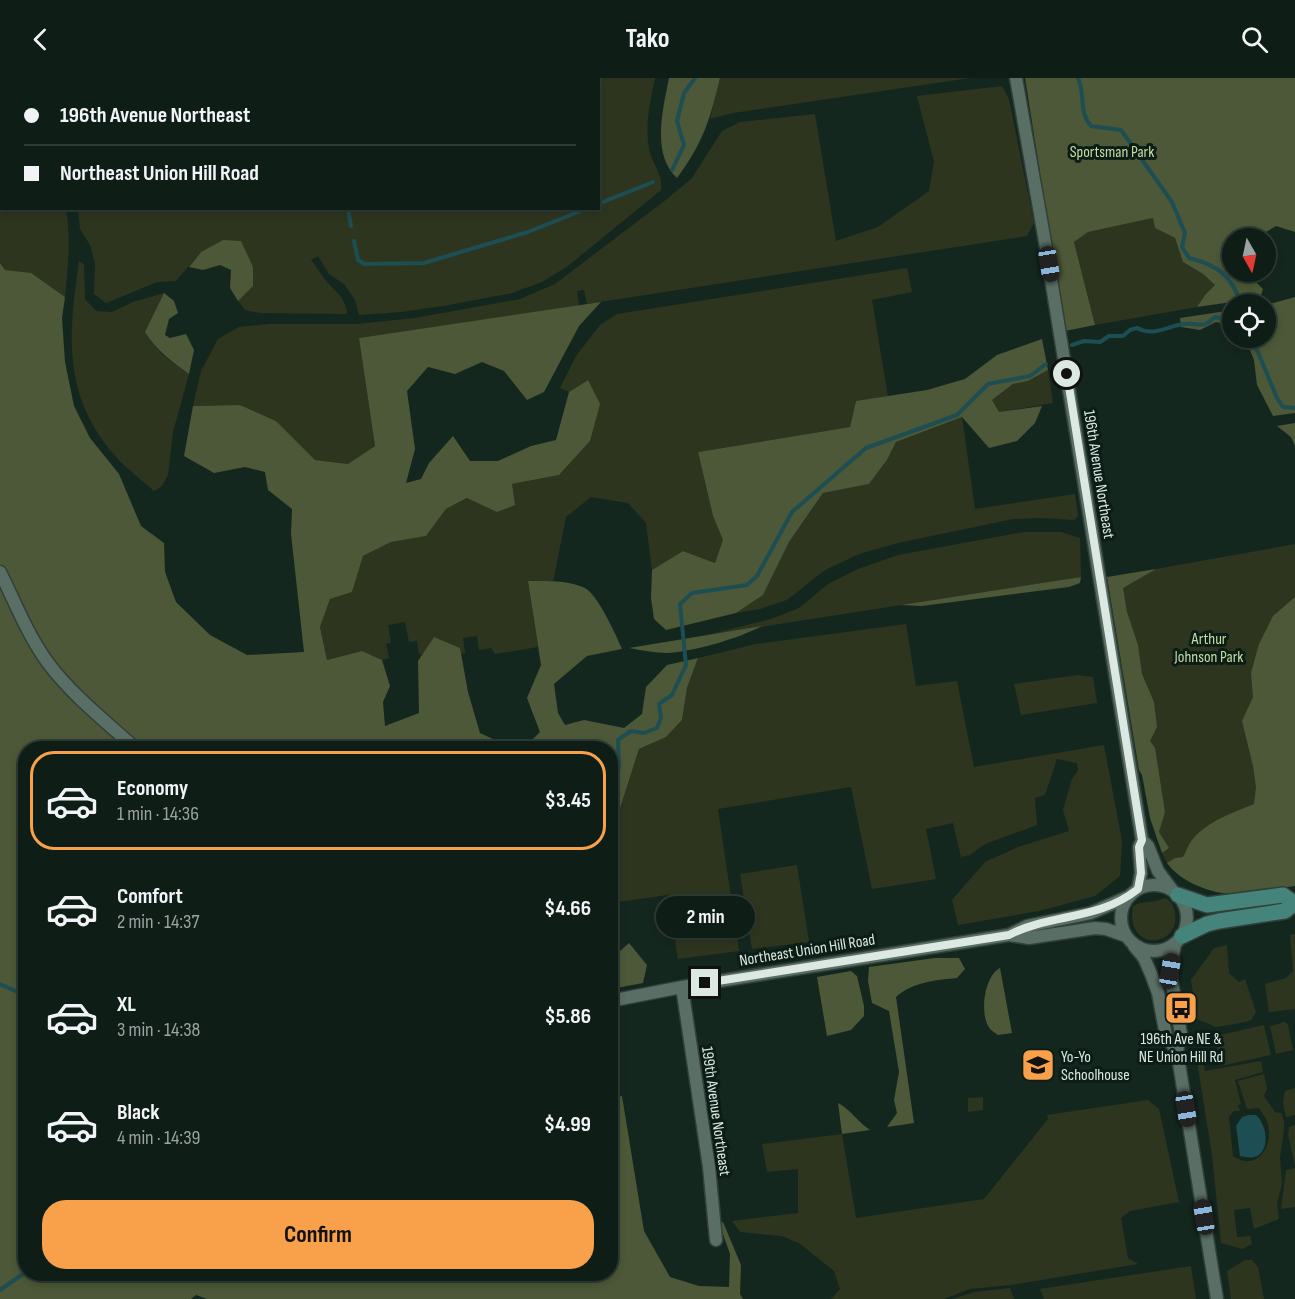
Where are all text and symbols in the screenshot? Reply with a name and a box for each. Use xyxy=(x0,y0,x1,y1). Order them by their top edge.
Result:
icon: back xyxy=(24,23,57,56)
text: Tako xyxy=(626,23,669,55)
icon: search xyxy=(1238,23,1271,56)
text: 196th Avenue Northeast xyxy=(60,102,250,129)
park label: Sportsman Park xyxy=(1070,143,1154,162)
text: Northeast Union Hill Road xyxy=(60,160,259,187)
north arrow xyxy=(1222,228,1276,282)
map controls xyxy=(1222,228,1276,348)
car xyxy=(1037,245,1061,283)
button: locate xyxy=(1222,294,1276,348)
route start xyxy=(1053,360,1080,387)
street label: 196th Avenue Northeast xyxy=(1079,408,1118,540)
park label: Arthur Johnson Park xyxy=(1174,630,1243,667)
icon: car xyxy=(45,774,99,828)
text: Economy xyxy=(117,775,188,802)
text: $3.45 xyxy=(545,787,591,814)
text: 1 min · 14:36 xyxy=(117,802,199,826)
icon: car xyxy=(45,882,99,936)
text: Comfort xyxy=(117,883,183,910)
text: $4.66 xyxy=(544,895,591,922)
callout: 2 min xyxy=(656,896,754,938)
text: 2 min xyxy=(686,905,725,929)
text: 2 min · 14:37 xyxy=(117,910,199,934)
street label: Northeast Union Hill Road xyxy=(738,930,876,971)
car xyxy=(1158,952,1182,990)
route end xyxy=(691,969,718,996)
icon: car xyxy=(45,990,99,1044)
bus stop icon: 196th Ave NE & NE Union Hill Rd xyxy=(1163,990,1199,1026)
text: XL xyxy=(117,991,136,1018)
text: $5.86 xyxy=(544,1003,591,1030)
text: 3 min · 14:38 xyxy=(117,1018,200,1042)
place label: 196th Ave NE & NE Union Hill Rd xyxy=(1139,1030,1223,1067)
street label: 199th Avenue Northeast xyxy=(697,1045,734,1177)
school or university icon: Yo-Yo Schoolhouse xyxy=(1020,1047,1056,1083)
place label: Yo-Yo Schoolhouse xyxy=(1061,1048,1130,1085)
car xyxy=(1174,1090,1198,1128)
icon: car xyxy=(45,1098,99,1152)
text: Black xyxy=(117,1099,159,1126)
text: $4.99 xyxy=(544,1111,591,1138)
text: 4 min · 14:39 xyxy=(117,1126,200,1150)
car xyxy=(1192,1198,1216,1236)
button: Confirm xyxy=(42,1200,594,1269)

